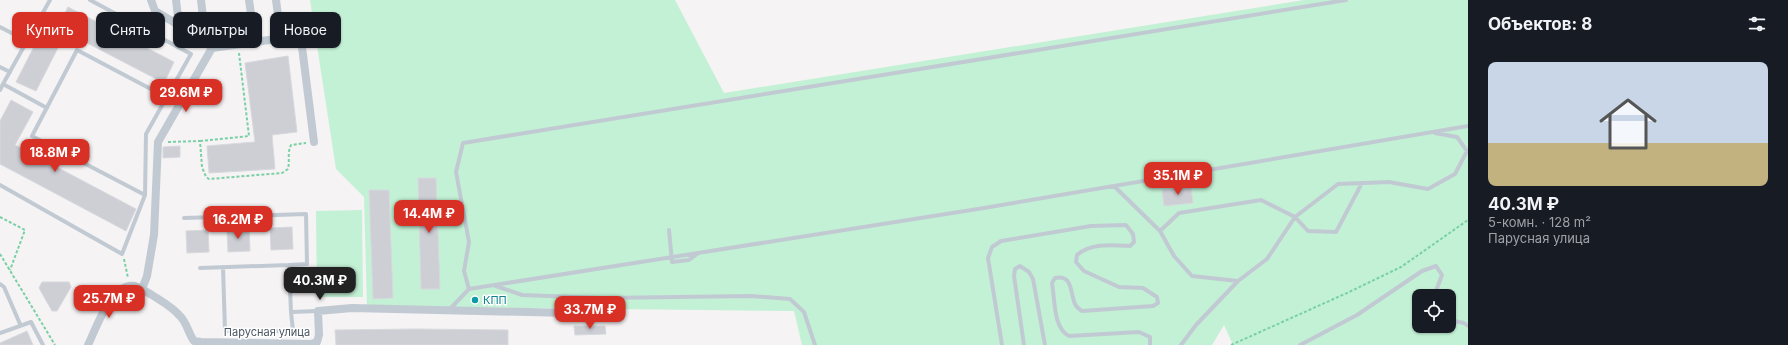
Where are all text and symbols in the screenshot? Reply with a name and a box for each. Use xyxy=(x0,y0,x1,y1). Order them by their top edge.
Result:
chip: Купить xyxy=(12,12,88,48)
chip: Снять xyxy=(96,12,165,48)
chip: Фильтры xyxy=(173,12,262,48)
chip: Новое xyxy=(270,12,341,48)
icon: filters xyxy=(1746,13,1768,35)
text: Объектов: 8 xyxy=(1488,14,1592,34)
pin: 29.6M ₽ xyxy=(149,79,223,113)
text: 29.6M ₽ xyxy=(159,84,213,100)
icon: home xyxy=(1592,88,1664,160)
pin: 18.8M ₽ xyxy=(18,139,92,173)
text: 18.8M ₽ xyxy=(29,144,81,160)
pin: 35.1M ₽ xyxy=(1141,162,1215,196)
text: 35.1M ₽ xyxy=(1153,167,1203,183)
text: 40.3M ₽ xyxy=(1488,194,1559,214)
pin: 14.4M ₽ xyxy=(392,200,466,234)
text: 14.4M ₽ xyxy=(403,205,455,221)
pin: 16.2M ₽ xyxy=(201,206,275,240)
text: 16.2M ₽ xyxy=(212,211,264,227)
text: 5-комн. · 128 m² xyxy=(1488,214,1591,230)
text: Парусная улица xyxy=(1488,230,1590,246)
pin: 40.3M ₽ xyxy=(283,267,357,301)
text: 40.3M ₽ xyxy=(293,272,347,288)
pin: 25.7M ₽ xyxy=(72,285,146,319)
map controls xyxy=(1412,289,1456,333)
button: locate xyxy=(1412,289,1456,333)
text: 25.7M ₽ xyxy=(83,290,135,306)
place label: КПП xyxy=(483,293,507,307)
marker: КПП xyxy=(470,295,480,305)
pin: 33.7M ₽ xyxy=(553,296,627,330)
text: 33.7M ₽ xyxy=(564,301,616,317)
street label: Парусная улица xyxy=(224,325,310,339)

